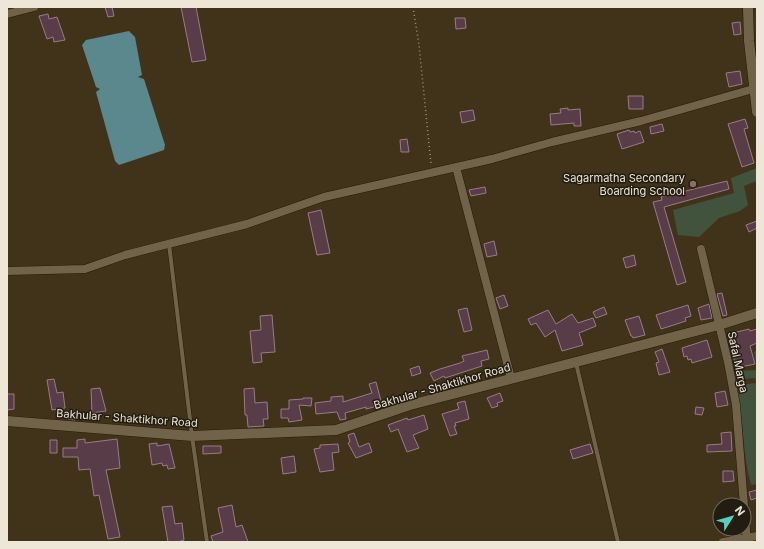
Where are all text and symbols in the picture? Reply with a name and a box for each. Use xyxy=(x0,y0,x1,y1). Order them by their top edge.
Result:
place label: Sagarmatha Secondary Boarding School xyxy=(563,171,685,198)
marker: Sagarmatha Secondary Boarding School xyxy=(688,179,698,189)
street label: Safal Marga xyxy=(725,330,751,394)
street label: Bakhular - Shaktikhor Road xyxy=(372,360,512,412)
street label: Bakhular - Shaktikhor Road xyxy=(56,406,198,430)
north arrow xyxy=(712,497,752,537)
text: N xyxy=(732,503,748,519)

